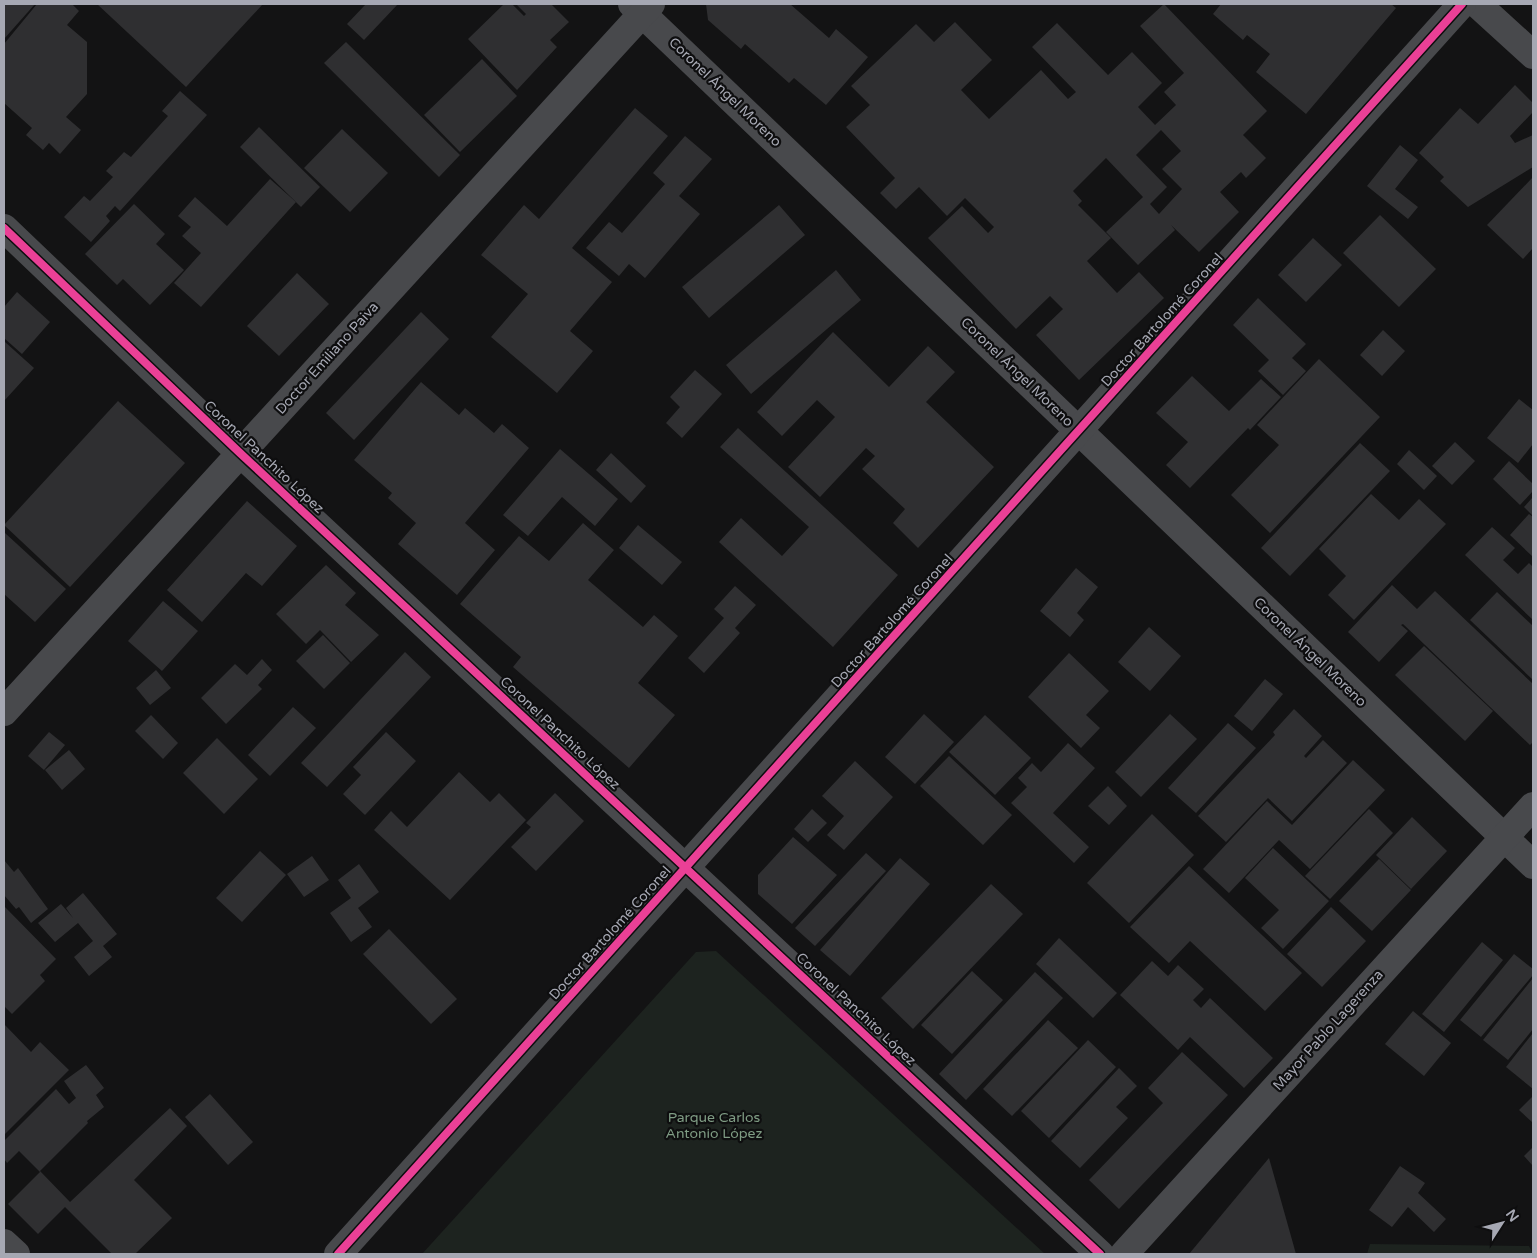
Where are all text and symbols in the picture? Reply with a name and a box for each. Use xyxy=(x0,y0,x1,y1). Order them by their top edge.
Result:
street label: Coronel Ángel Moreno xyxy=(665,34,785,150)
street label: Doctor Bartolomé Coronel xyxy=(1098,250,1226,390)
street label: Doctor Emiliano Paiva xyxy=(272,298,382,418)
street label: Coronel Ángel Moreno xyxy=(957,314,1077,430)
street label: Coronel Panchito López xyxy=(200,397,328,517)
street label: Doctor Bartolomé Coronel xyxy=(828,551,956,691)
street label: Coronel Ángel Moreno xyxy=(1250,594,1370,710)
street label: Coronel Panchito López xyxy=(496,673,624,793)
street label: Doctor Bartolomé Coronel xyxy=(546,863,674,1003)
street label: Coronel Panchito López xyxy=(792,949,920,1069)
street label: Mayor Pablo Lagerenza xyxy=(1269,966,1387,1094)
park label: Parque Carlos Antonio López xyxy=(666,1109,763,1142)
north arrow xyxy=(1477,1198,1527,1248)
text: N xyxy=(1502,1206,1522,1225)

